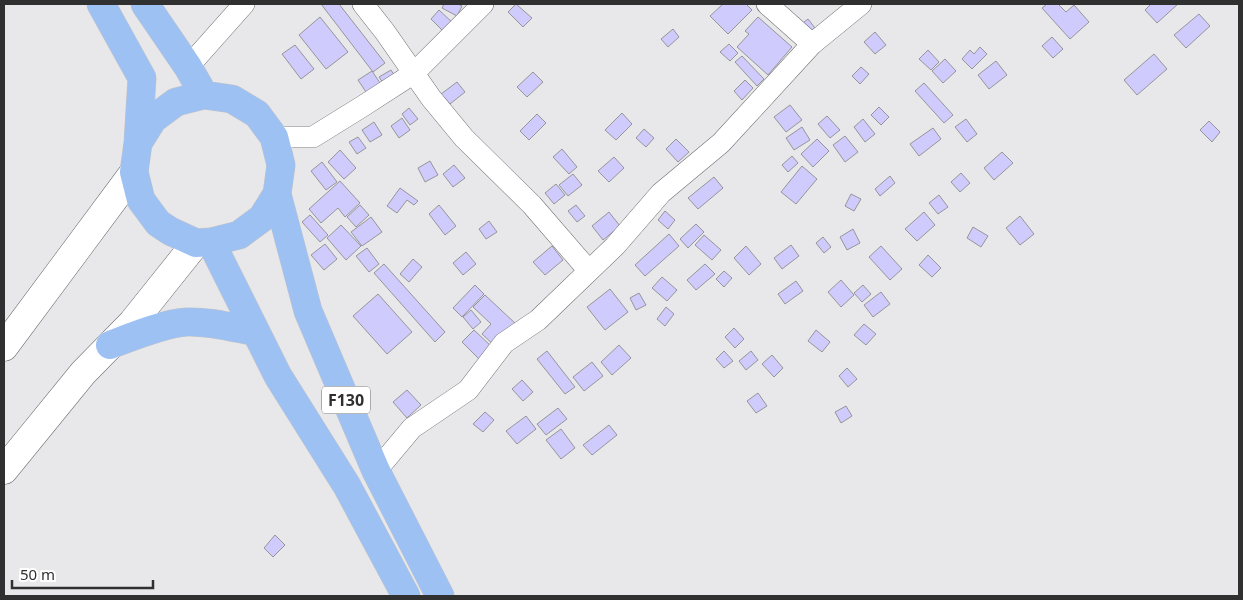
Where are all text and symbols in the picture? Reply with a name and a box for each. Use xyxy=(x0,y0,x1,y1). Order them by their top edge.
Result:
road number: F130 xyxy=(322,386,370,414)
scale bar xyxy=(12,558,154,590)
text: 50 m xyxy=(20,564,55,584)

